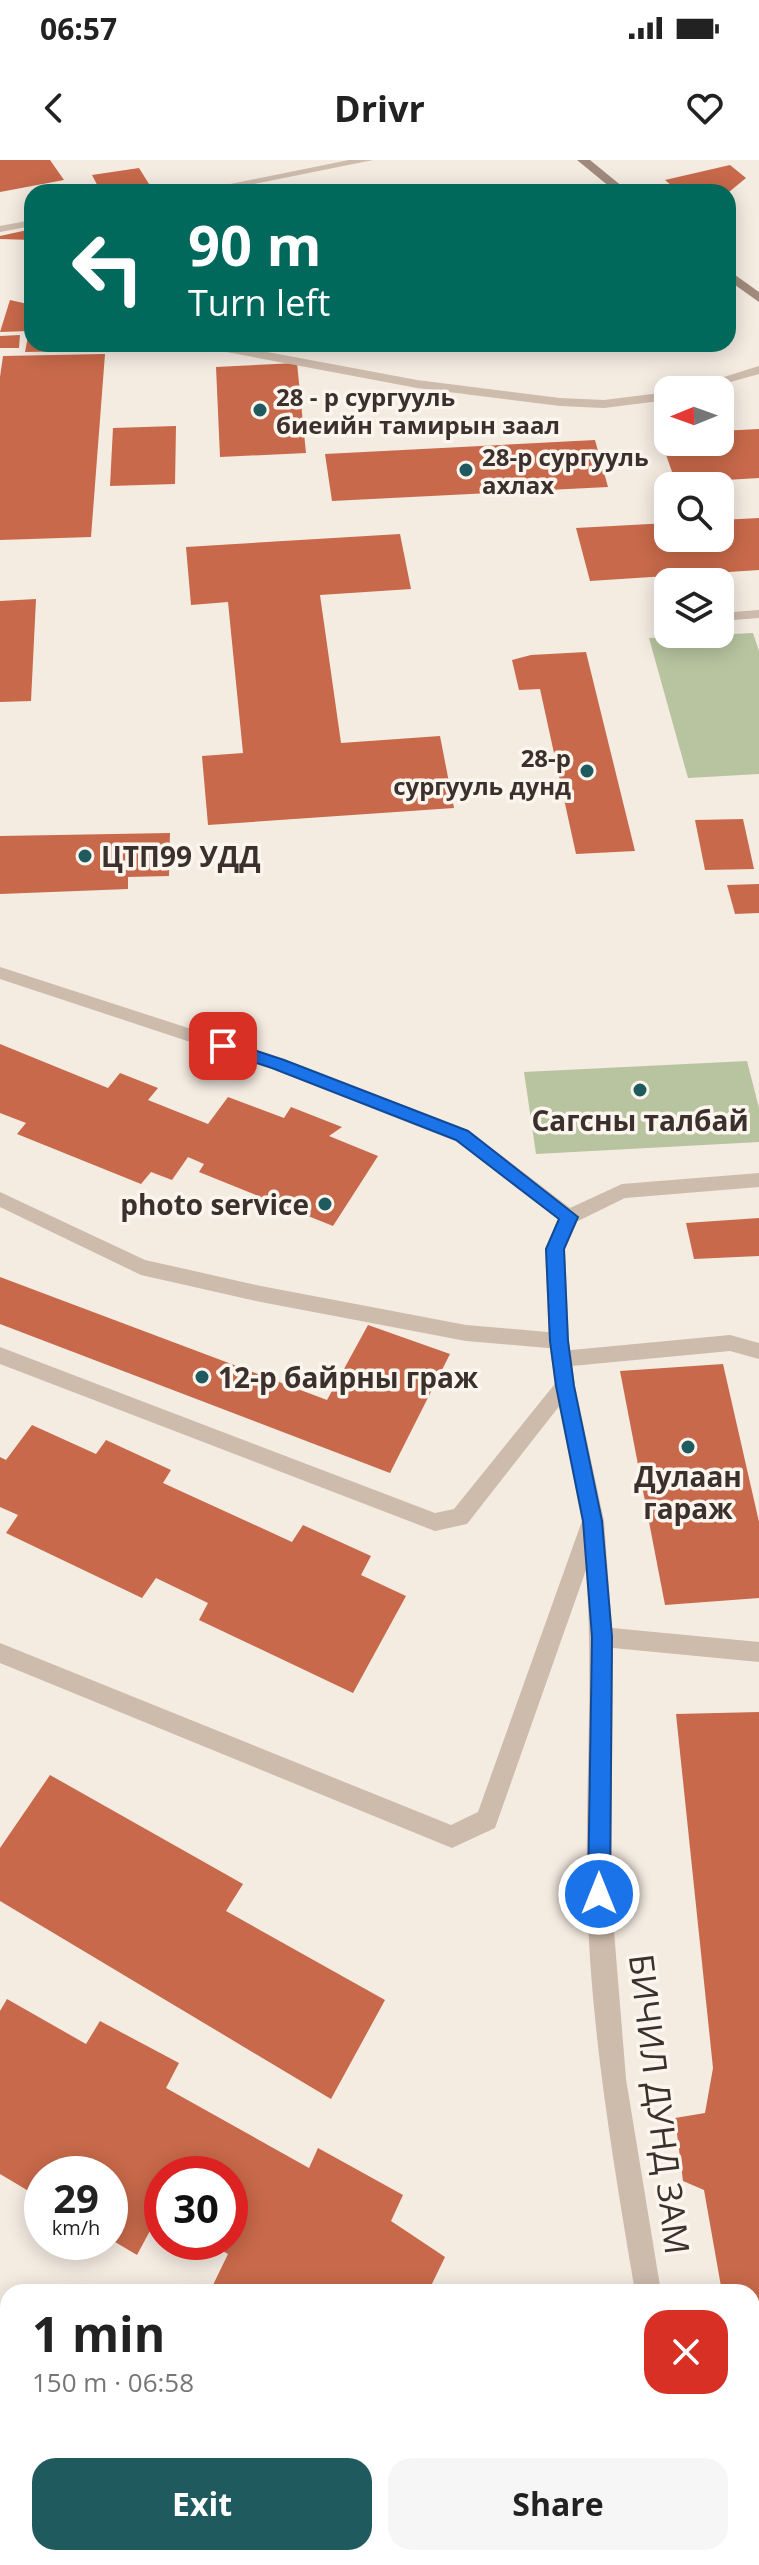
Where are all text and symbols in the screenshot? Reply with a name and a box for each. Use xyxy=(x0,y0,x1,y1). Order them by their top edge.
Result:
text: 06:57 xyxy=(40,8,117,49)
text: Drivr xyxy=(334,84,425,133)
icon: back xyxy=(32,86,76,130)
icon: heart xyxy=(683,86,727,130)
text: 90 m xyxy=(188,206,322,282)
icon: left xyxy=(56,216,160,320)
text: Turn left xyxy=(188,278,330,327)
north arrow xyxy=(654,376,734,456)
map controls xyxy=(654,376,734,648)
place label: 28 - р сургууль биеийн тамирын заал xyxy=(276,380,560,441)
marker: 28 - р сургууль биеийн тамирын заал xyxy=(251,401,269,419)
place label: 28-р сургууль ахлах xyxy=(482,440,649,501)
marker: 28-р сургууль ахлах xyxy=(457,461,475,479)
button: search xyxy=(654,472,734,552)
button: layers xyxy=(654,568,734,648)
place label: 28-р сургууль дунд xyxy=(393,741,571,802)
marker: 28-р сургууль дунд xyxy=(578,762,596,780)
place label: ЦТП99 УДД xyxy=(101,837,261,875)
marker: ЦТП99 УДД xyxy=(76,847,94,865)
pin xyxy=(189,1012,257,1080)
icon: arrive xyxy=(201,1024,245,1068)
marker: Сагсны талбай xyxy=(631,1081,649,1099)
place label: Сагсны талбай xyxy=(531,1101,749,1139)
place label: photo service xyxy=(120,1185,309,1223)
marker: photo service xyxy=(316,1195,334,1213)
place label: 12-р байрны граж xyxy=(218,1358,479,1396)
marker: 12-р байрны граж xyxy=(193,1368,211,1386)
marker: Дулаан гараж xyxy=(679,1438,697,1456)
place label: Дулаан гараж xyxy=(634,1457,742,1527)
position arrow xyxy=(557,1852,641,1936)
street label: БИЧИЛ ДУНД ЗАМ xyxy=(619,1951,701,2257)
speed limit sign: 30 xyxy=(144,2156,248,2260)
text: 29 xyxy=(53,2170,99,2225)
text: km/h xyxy=(52,2214,100,2241)
text: 1 min xyxy=(32,2301,165,2366)
button: close xyxy=(644,2310,728,2394)
text: 150 m · 06:58 xyxy=(32,2364,194,2400)
button: Exit xyxy=(32,2458,372,2550)
button: Share xyxy=(388,2458,728,2550)

